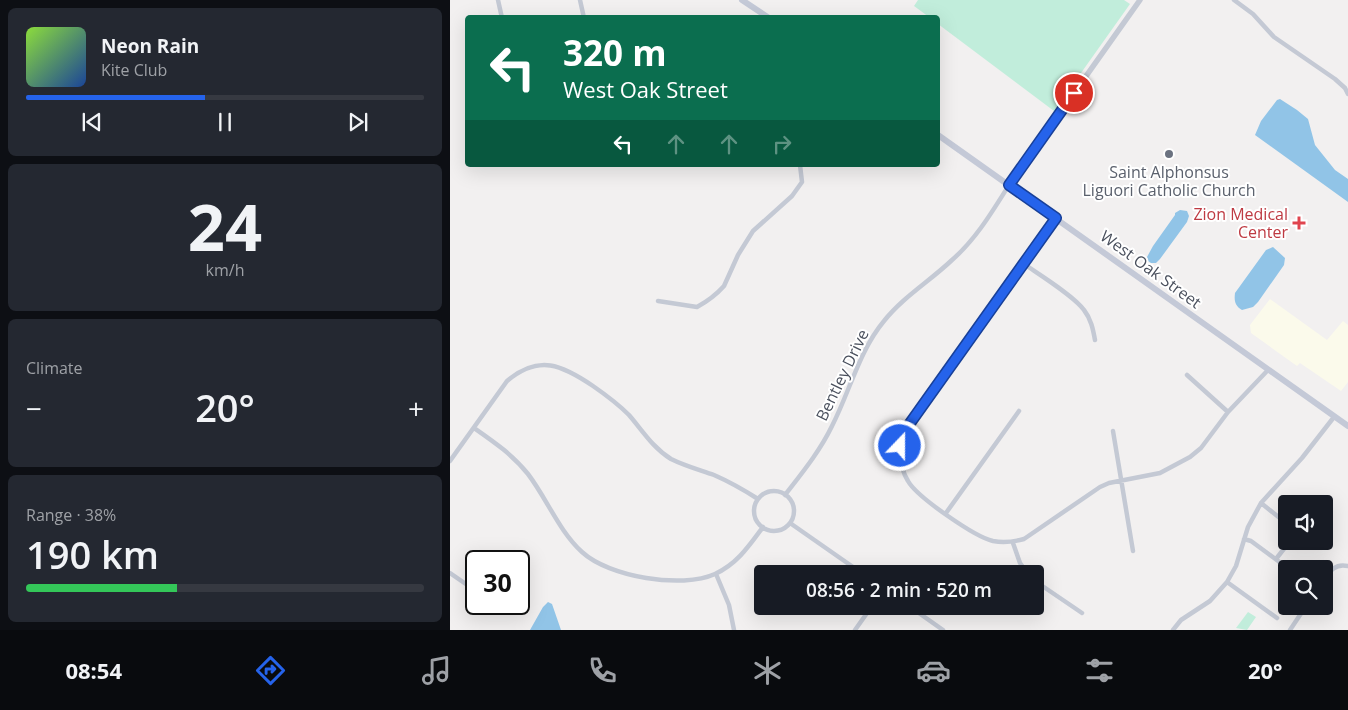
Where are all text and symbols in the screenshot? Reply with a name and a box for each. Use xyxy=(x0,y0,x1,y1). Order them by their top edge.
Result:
text: 320 m xyxy=(563,29,667,76)
text: Neon Rain xyxy=(101,33,199,59)
icon: left xyxy=(480,35,545,100)
text: Kite Club xyxy=(101,59,167,81)
pin xyxy=(1053,72,1095,114)
text: West Oak Street xyxy=(563,74,728,104)
icon: arrive xyxy=(1060,79,1088,107)
icon: previous xyxy=(78,108,106,136)
icon: pause xyxy=(211,108,239,136)
icon: next xyxy=(344,108,372,136)
icon: left xyxy=(609,130,637,158)
icon: ahead xyxy=(662,130,690,158)
icon: ahead xyxy=(715,130,743,158)
icon: right xyxy=(768,130,796,158)
marker: Saint Alphonsus Liguori Catholic Church xyxy=(1163,148,1175,160)
place label: Saint Alphonsus Liguori Catholic Church xyxy=(1083,161,1255,201)
text: 24 xyxy=(188,182,262,270)
place label: Zion Medical Center xyxy=(1193,203,1288,243)
marker: Zion Medical Center xyxy=(1292,216,1306,230)
street label: West Oak Street xyxy=(1096,225,1206,313)
text: km/h xyxy=(206,259,244,281)
street label: Bentley Drive xyxy=(810,326,874,424)
text: Climate xyxy=(26,357,83,379)
text: 20° xyxy=(195,381,255,433)
text: − xyxy=(26,389,42,427)
text: + xyxy=(408,389,424,427)
position arrow xyxy=(873,419,925,471)
map controls xyxy=(1278,495,1333,615)
button: sound xyxy=(1278,495,1333,550)
text: Range · 38% xyxy=(26,504,116,526)
text: 190 km xyxy=(26,528,159,580)
speed limit sign: 30 xyxy=(465,550,530,615)
button: search xyxy=(1278,560,1333,615)
text: 08:56 · 2 min · 520 m xyxy=(806,577,992,603)
icon: directions xyxy=(253,653,288,688)
icon: music xyxy=(419,653,454,688)
icon: phone xyxy=(585,653,620,688)
icon: climate xyxy=(750,653,785,688)
icon: car xyxy=(916,653,951,688)
icon: filters xyxy=(1082,653,1117,688)
text: 08:54 xyxy=(65,655,122,685)
text: 20° xyxy=(1248,655,1283,685)

